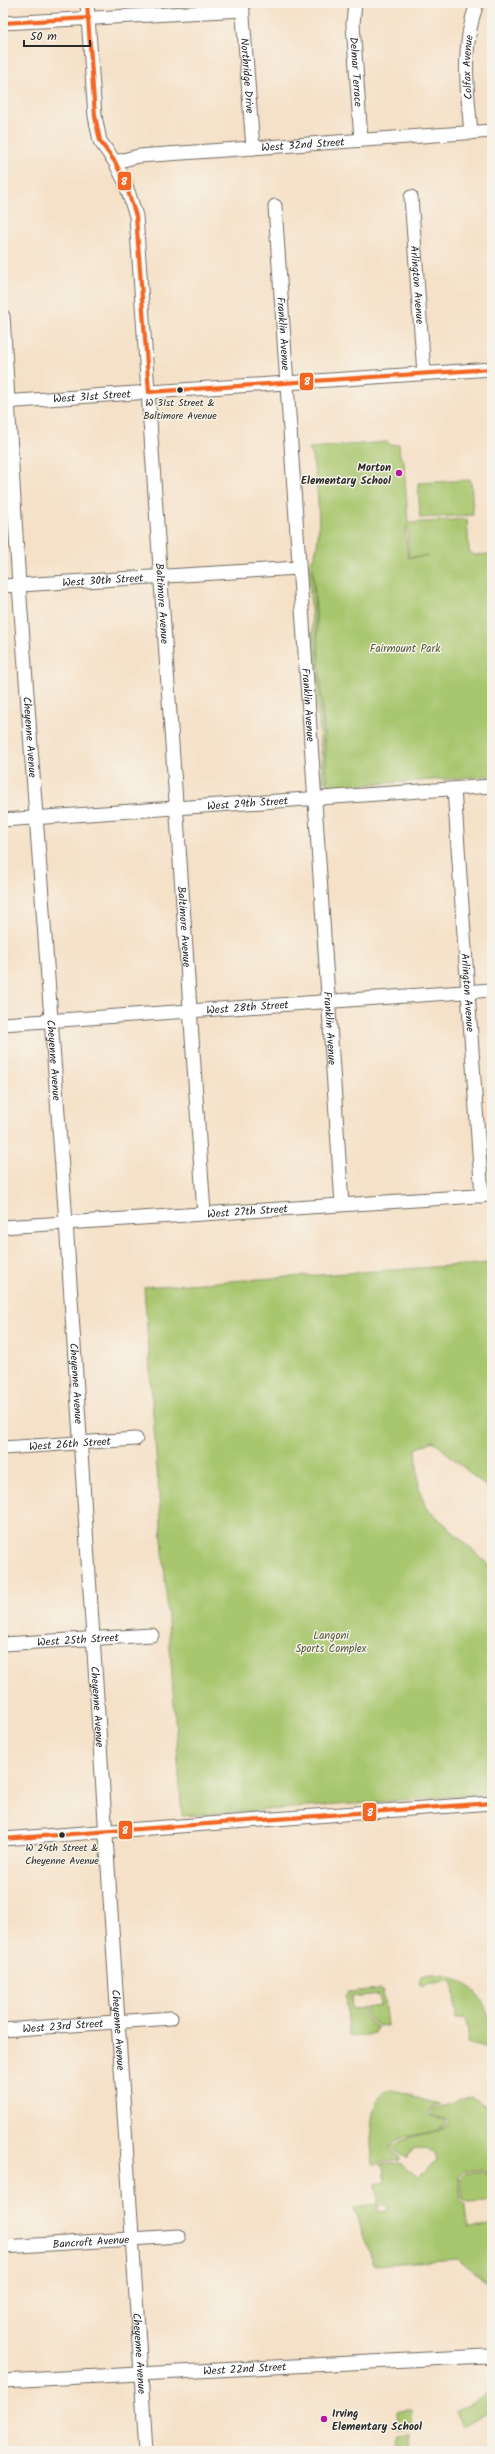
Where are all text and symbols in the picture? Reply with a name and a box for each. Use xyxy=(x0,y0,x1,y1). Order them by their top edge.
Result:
scale bar xyxy=(24,22,90,48)
text: 50 m xyxy=(30,27,57,46)
street label: Colfax Avenue xyxy=(458,34,479,100)
street label: Delmar Terrace xyxy=(344,36,367,107)
street label: Northridge Drive xyxy=(235,37,258,114)
street label: West 32nd Street xyxy=(261,133,346,157)
line badge: 8 xyxy=(117,171,132,191)
text: 8 xyxy=(121,173,128,191)
street label: Arlington Avenue xyxy=(405,245,428,325)
street label: Franklin Avenue xyxy=(271,296,294,371)
line badge: 8 xyxy=(299,372,314,391)
text: 8 xyxy=(304,373,311,391)
street label: West 31st Street xyxy=(52,385,132,409)
marker: W 31st Street & Baltimore Avenue xyxy=(175,385,185,395)
place label: W 31st Street & Baltimore Avenue xyxy=(143,395,217,424)
place label: Morton Elementary School xyxy=(301,459,391,490)
marker: Morton Elementary School xyxy=(394,468,404,478)
street label: Baltimore Avenue xyxy=(150,562,173,645)
street label: West 30th Street xyxy=(62,569,145,592)
park label: Fairmount Park xyxy=(370,640,441,658)
street label: Franklin Avenue xyxy=(296,668,319,742)
street label: Cheyenne Avenue xyxy=(17,696,41,778)
street label: West 29th Street xyxy=(206,792,289,816)
street label: Baltimore Avenue xyxy=(172,886,195,968)
street label: Arlington Avenue xyxy=(455,953,479,1033)
street label: Franklin Avenue xyxy=(318,991,341,1066)
street label: West 28th Street xyxy=(206,996,290,1020)
street label: Cheyenne Avenue xyxy=(41,1019,65,1101)
street label: West 27th Street xyxy=(207,1200,289,1224)
street label: Cheyenne Avenue xyxy=(64,1342,87,1425)
street label: West 26th Street xyxy=(28,1433,112,1456)
park label: Langoni Sports Complex xyxy=(295,1627,367,1658)
street label: West 25th Street xyxy=(37,1629,120,1652)
street label: Cheyenne Avenue xyxy=(85,1666,108,1748)
line badge: 8 xyxy=(362,1802,377,1822)
text: 8 xyxy=(367,1804,374,1822)
line badge: 8 xyxy=(118,1820,133,1840)
text: 8 xyxy=(122,1822,129,1840)
marker: W 24th Street & Cheyenne Avenue xyxy=(57,1830,67,1840)
place label: W 24th Street & Cheyenne Avenue xyxy=(25,1840,99,1869)
street label: Cheyenne Avenue xyxy=(106,1989,129,2071)
street label: West 23rd Street xyxy=(22,2015,105,2039)
street label: Bancroft Avenue xyxy=(52,2231,130,2254)
street label: Cheyenne Avenue xyxy=(127,2312,150,2395)
street label: West 22nd Street xyxy=(203,2358,288,2381)
place label: Irving Elementary School xyxy=(332,2405,422,2436)
marker: Irving Elementary School xyxy=(319,2414,329,2424)

